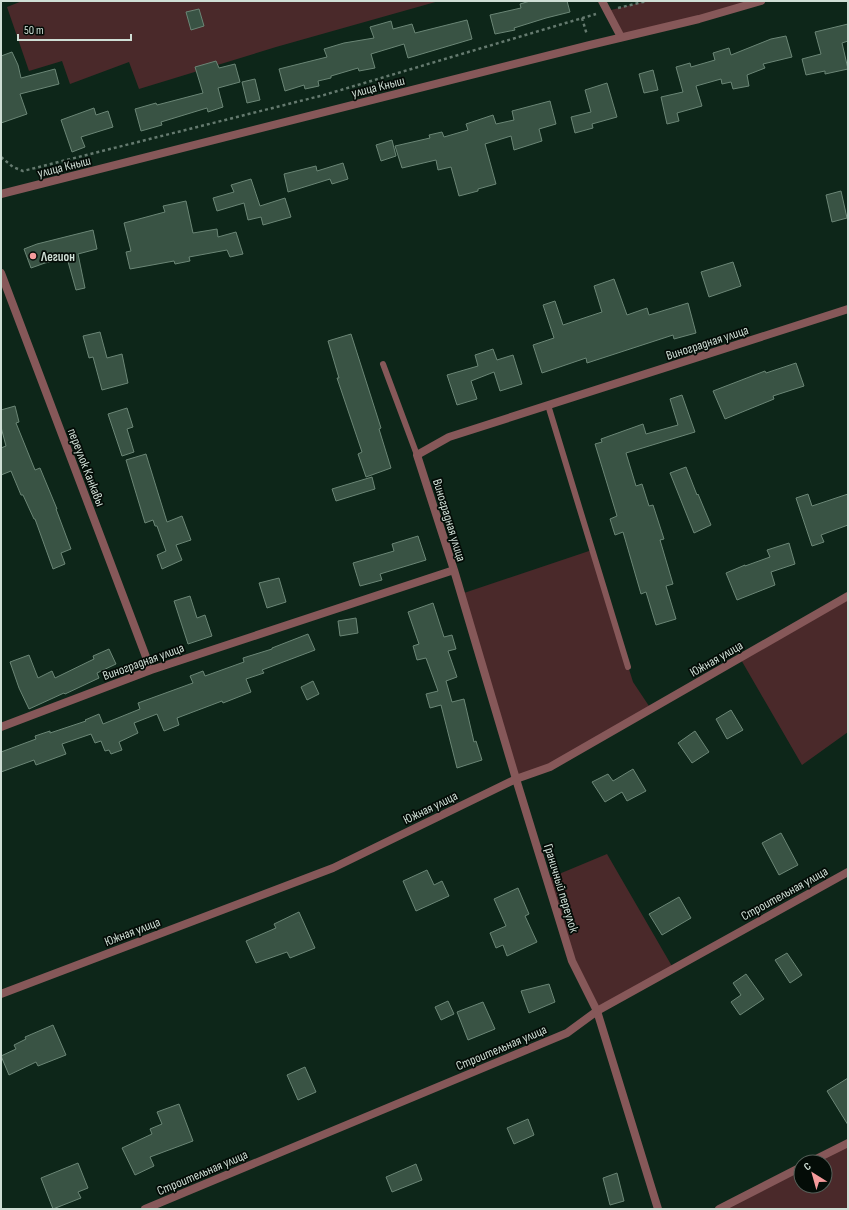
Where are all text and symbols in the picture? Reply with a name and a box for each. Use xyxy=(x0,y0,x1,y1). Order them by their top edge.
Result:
scale bar xyxy=(18,16,131,42)
text: 50 m xyxy=(24,23,44,38)
street label: улица Кныш xyxy=(350,73,407,101)
street label: улица Кныш xyxy=(36,153,93,181)
place label: Легион xyxy=(40,249,75,265)
marker: Легион xyxy=(28,251,38,261)
street label: Виноградная улица xyxy=(664,322,750,364)
street label: переулок Канкавы xyxy=(64,426,108,509)
street label: Виноградная улица xyxy=(429,477,469,564)
street label: Южная улица xyxy=(687,637,746,680)
street label: Виноградная улица xyxy=(100,640,186,684)
street label: Южная улица xyxy=(401,788,460,828)
street label: Граничный переулок xyxy=(540,842,582,935)
street label: Строительная улица xyxy=(738,863,831,924)
street label: Южная улица xyxy=(102,914,163,950)
street label: Строительная улица xyxy=(454,1022,549,1074)
street label: Строительная улица xyxy=(155,1147,250,1199)
north arrow xyxy=(793,1154,833,1194)
text: С xyxy=(801,1159,814,1173)

